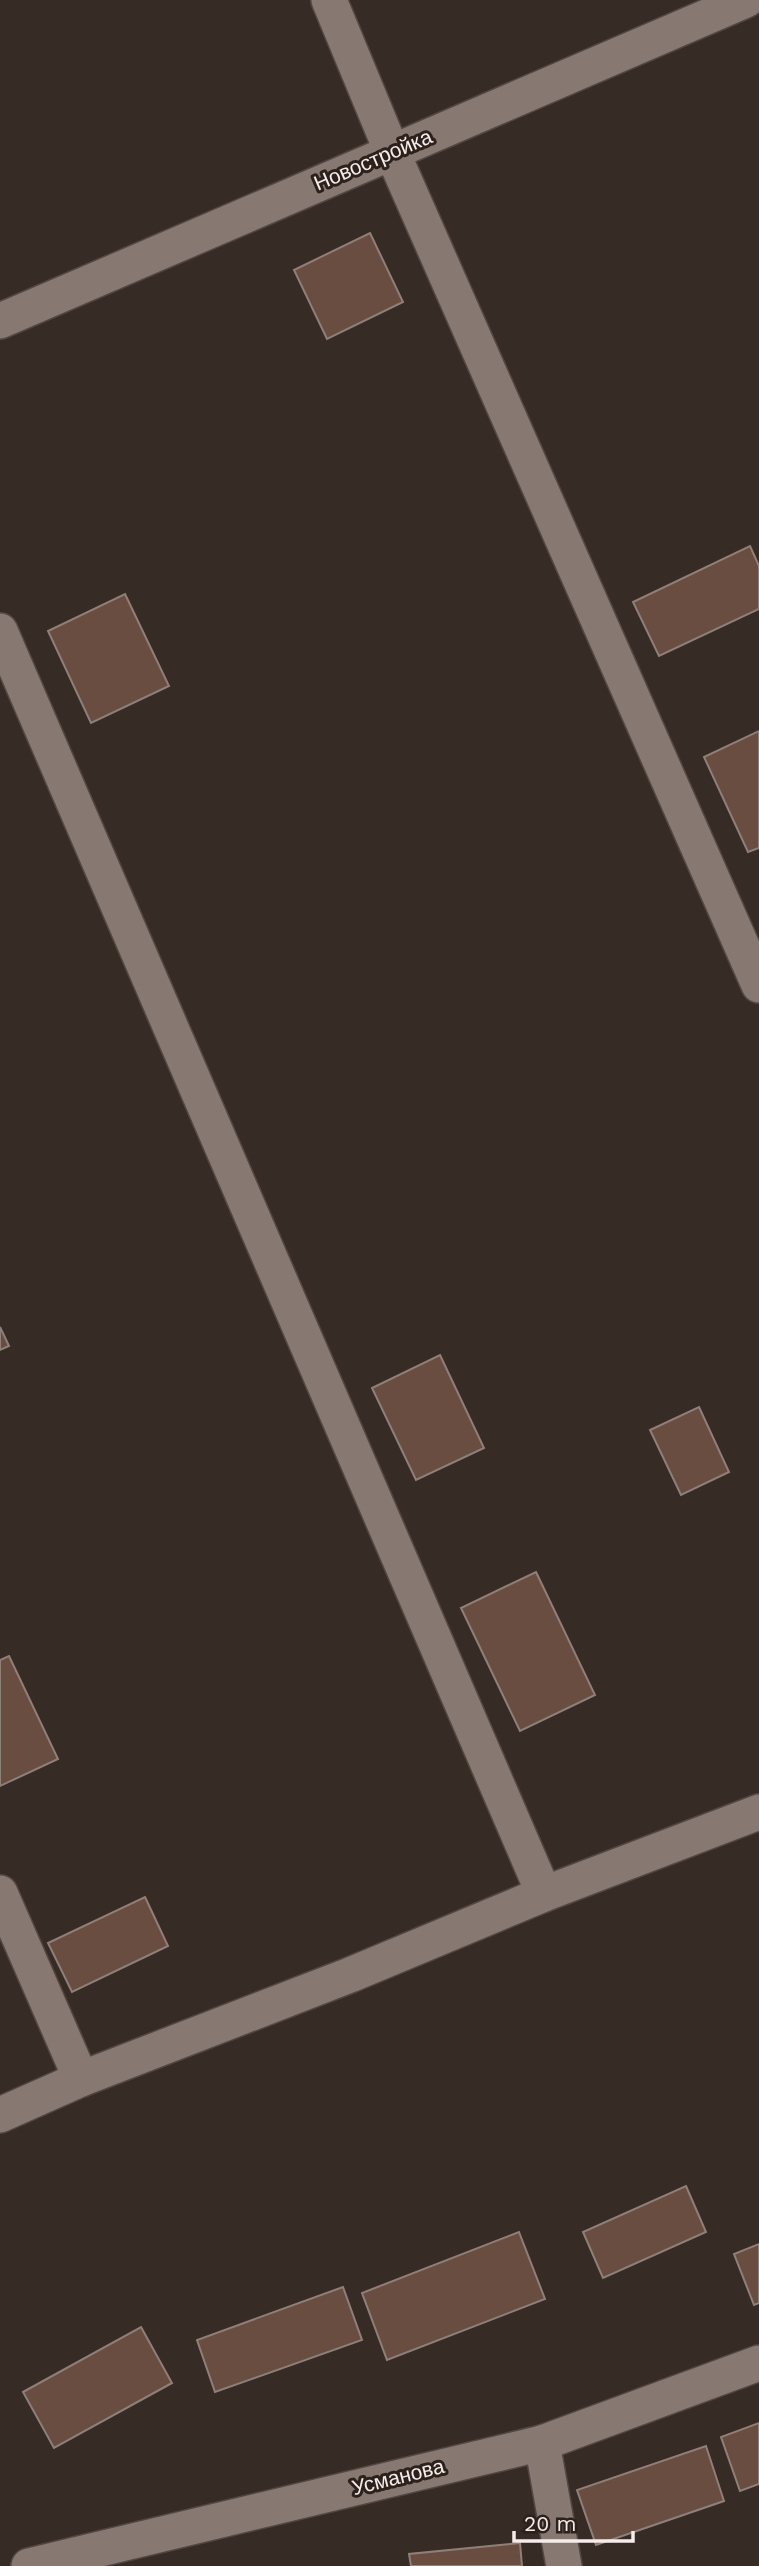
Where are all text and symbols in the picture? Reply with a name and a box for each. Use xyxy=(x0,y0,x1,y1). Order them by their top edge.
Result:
street label: Новостройка xyxy=(310,123,436,196)
street label: Усманова xyxy=(349,2453,447,2500)
scale bar xyxy=(514,2500,633,2544)
text: 20 m xyxy=(524,2511,576,2536)

